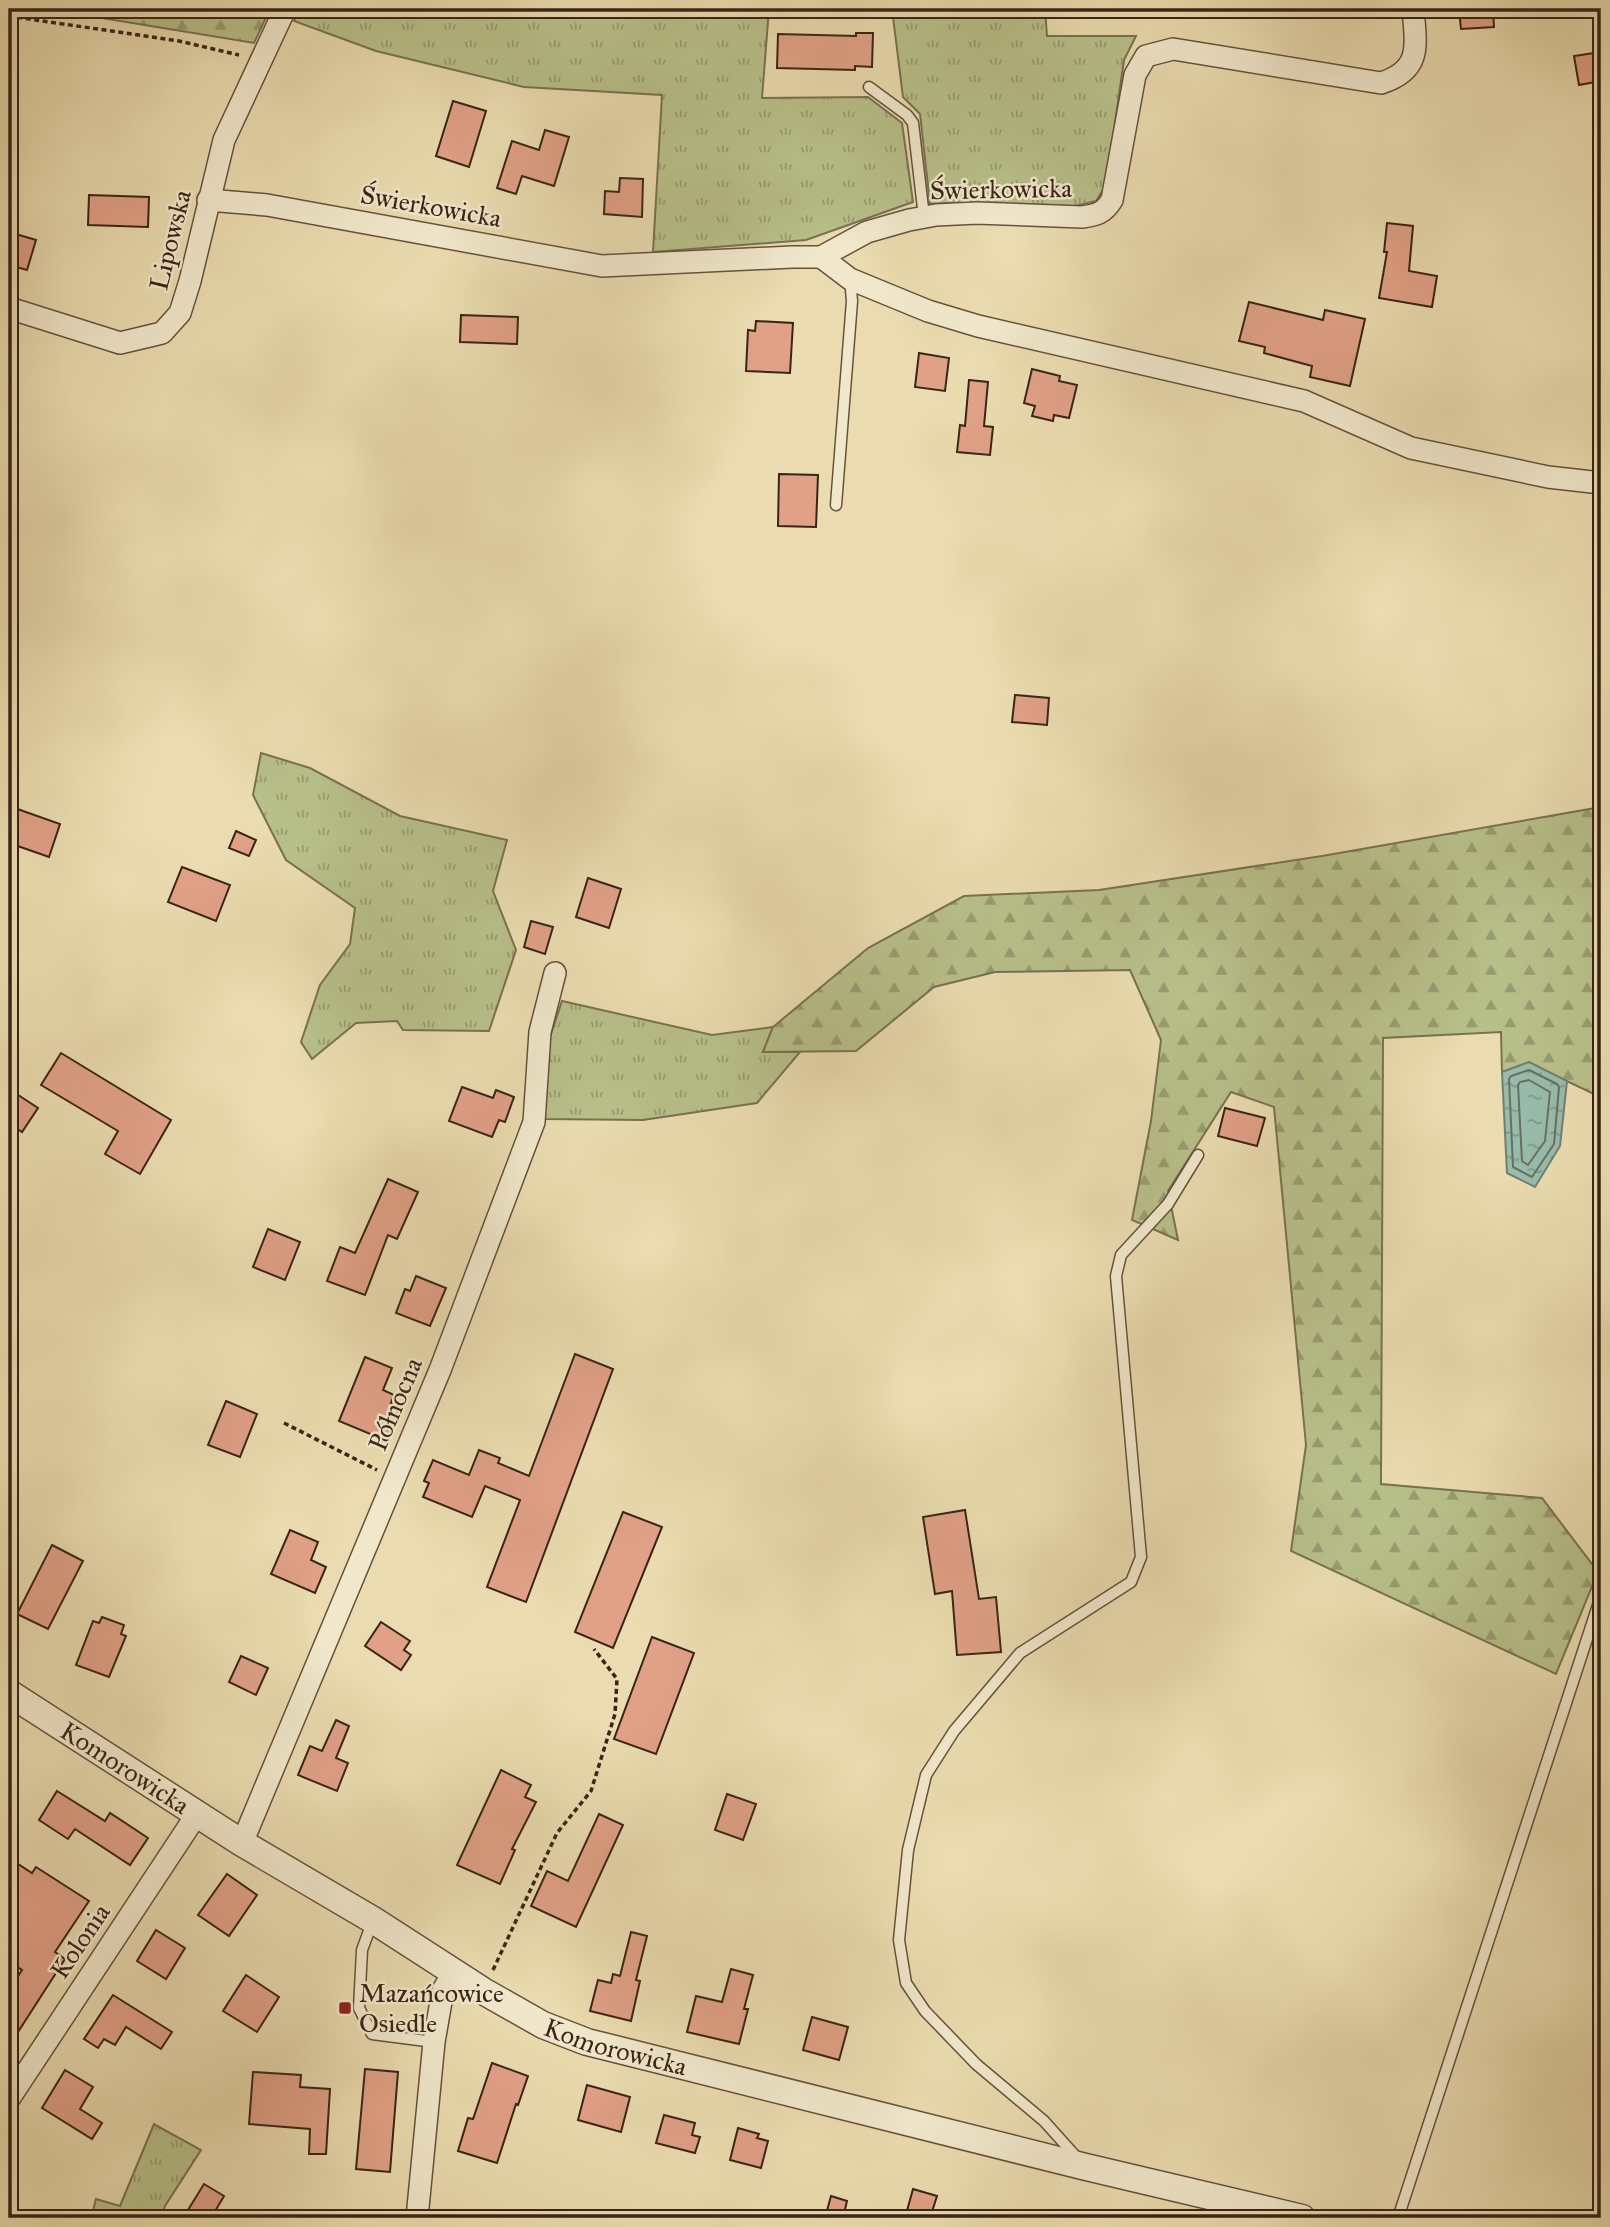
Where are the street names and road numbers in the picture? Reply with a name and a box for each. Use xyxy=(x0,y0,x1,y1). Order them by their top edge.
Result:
street label: Świerkowicka xyxy=(930,172,1072,206)
street label: Świerkowicka xyxy=(358,178,504,234)
street label: Lipowska xyxy=(142,187,198,293)
street label: Północna xyxy=(361,1353,429,1455)
street label: Komorowicka xyxy=(54,1714,196,1821)
street label: Kolonia xyxy=(43,1897,117,1985)
street label: Komorowicka xyxy=(540,2011,690,2082)

